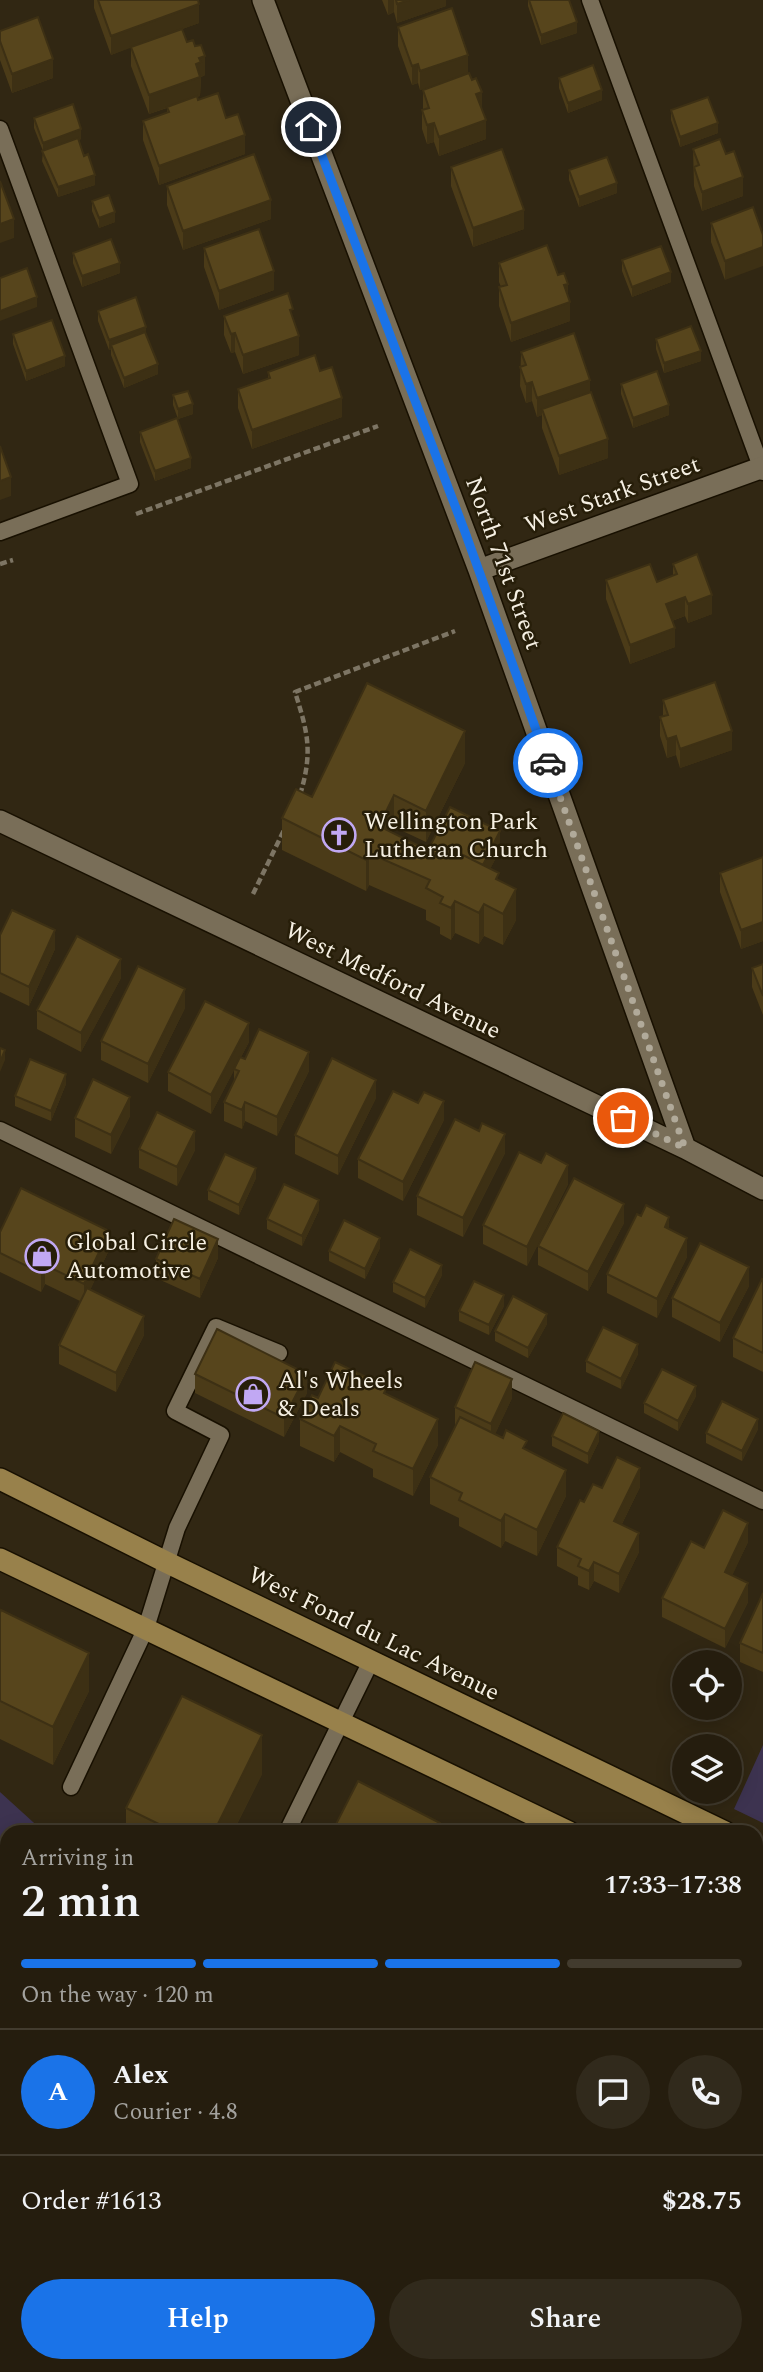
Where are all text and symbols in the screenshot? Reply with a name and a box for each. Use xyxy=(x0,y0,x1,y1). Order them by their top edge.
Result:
pin xyxy=(281,97,341,157)
icon: home xyxy=(292,108,330,146)
street label: West Stark Street xyxy=(520,446,705,543)
street label: North 71st Street xyxy=(455,472,551,655)
courier xyxy=(513,728,583,798)
icon: car xyxy=(529,744,567,782)
place label: Wellington Park Lutheran Church xyxy=(364,804,548,868)
church icon: Wellington Park Lutheran Church xyxy=(320,816,358,854)
street label: West Medford Avenue xyxy=(278,913,507,1049)
pin xyxy=(593,1088,653,1148)
icon: bag xyxy=(604,1099,642,1137)
place label: Global Circle Automotive xyxy=(66,1225,207,1289)
shop icon: Global Circle Automotive xyxy=(23,1237,61,1275)
place label: Al's Wheels & Deals xyxy=(278,1363,403,1427)
shop icon: Al's Wheels & Deals xyxy=(234,1375,272,1413)
street label: West Fond du Lac Avenue xyxy=(242,1557,506,1711)
map controls xyxy=(672,1650,742,1804)
button: locate xyxy=(672,1650,742,1720)
button: layers xyxy=(672,1734,742,1804)
text: Arriving in xyxy=(21,1841,134,1876)
text: 17:33–17:38 xyxy=(604,1865,742,1905)
text: 2 min xyxy=(21,1867,140,1937)
text: On the way · 120 m xyxy=(21,1978,214,2013)
text: Alex xyxy=(113,2055,168,2095)
button: chat xyxy=(576,2055,650,2129)
button: phone xyxy=(668,2055,742,2129)
text: A xyxy=(48,2072,68,2112)
text: Courier · 4.8 xyxy=(113,2095,238,2130)
text: Order #1613 xyxy=(21,2181,161,2221)
text: $28.75 xyxy=(662,2181,742,2221)
button: Help xyxy=(21,2279,375,2359)
button: Share xyxy=(389,2279,742,2359)

